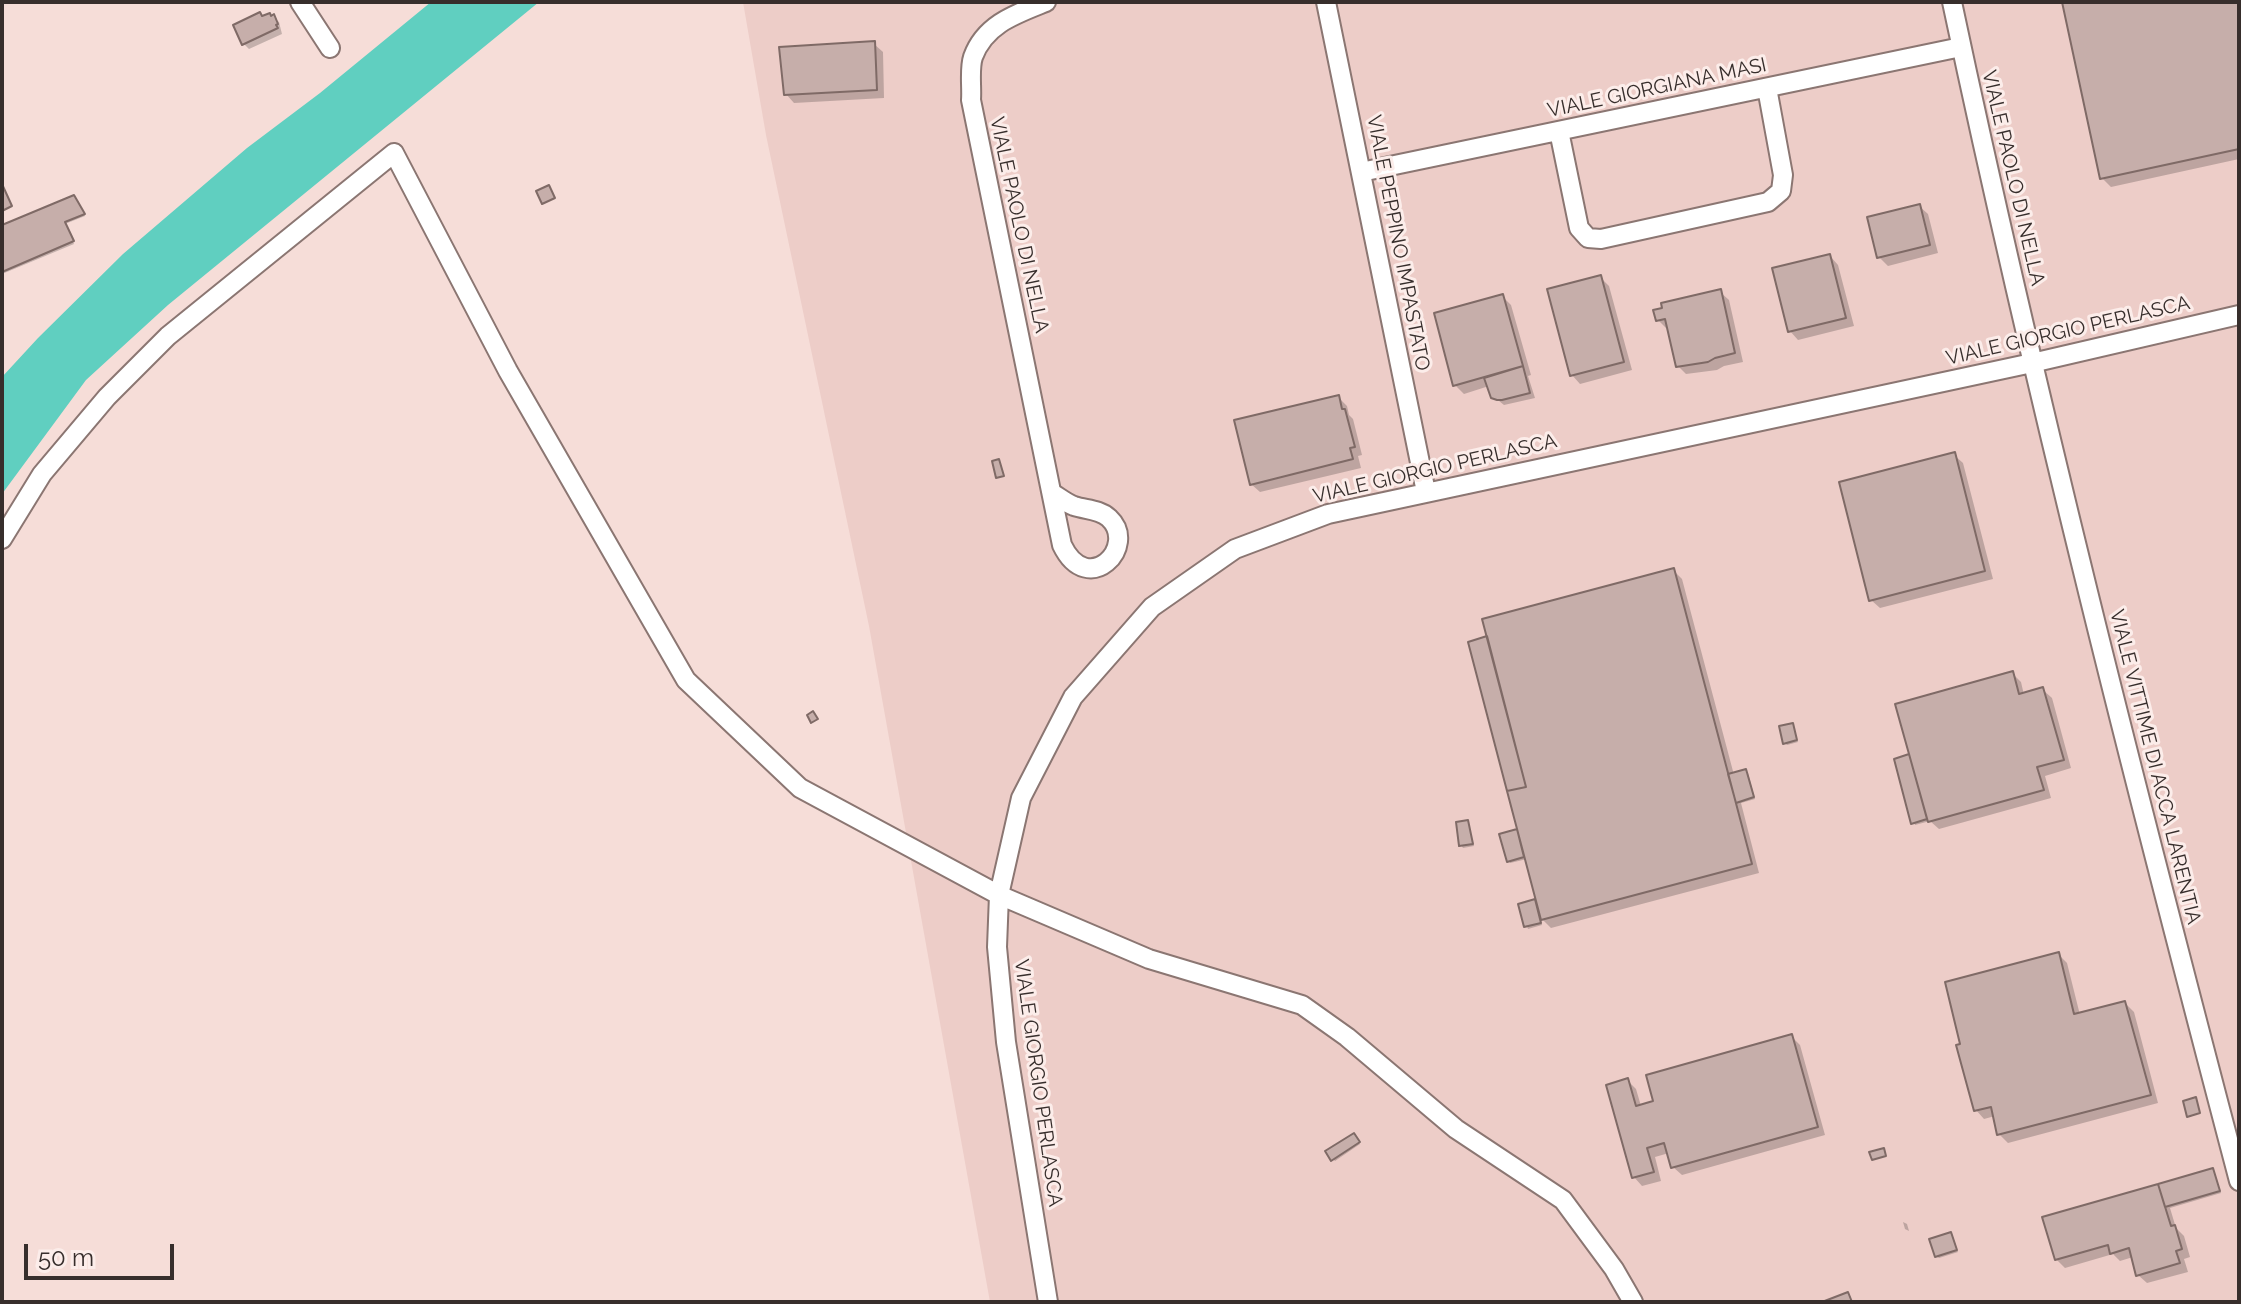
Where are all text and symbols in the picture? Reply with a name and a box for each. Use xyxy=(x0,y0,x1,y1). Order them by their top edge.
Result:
street label: VIALE GIORGIANA MASI xyxy=(1545,53,1769,123)
street label: VIALE PAOLO DI NELLA xyxy=(1977,68,2049,288)
street label: VIALE PEPPINO IMPASTATO xyxy=(1361,113,1435,373)
street label: VIALE PAOLO DI NELLA xyxy=(984,115,1054,335)
street label: VIALE GIORGIO PERLASCA xyxy=(1944,291,2192,371)
street label: VIALE GIORGIO PERLASCA xyxy=(1311,429,1559,509)
street label: VIALE VITTIME DI ACCA LARENTIA xyxy=(2104,607,2206,927)
street label: VIALE GIORGIO PERLASCA xyxy=(1009,958,1067,1208)
scale bar xyxy=(28,1228,178,1278)
text: 50 m xyxy=(38,1243,94,1272)

